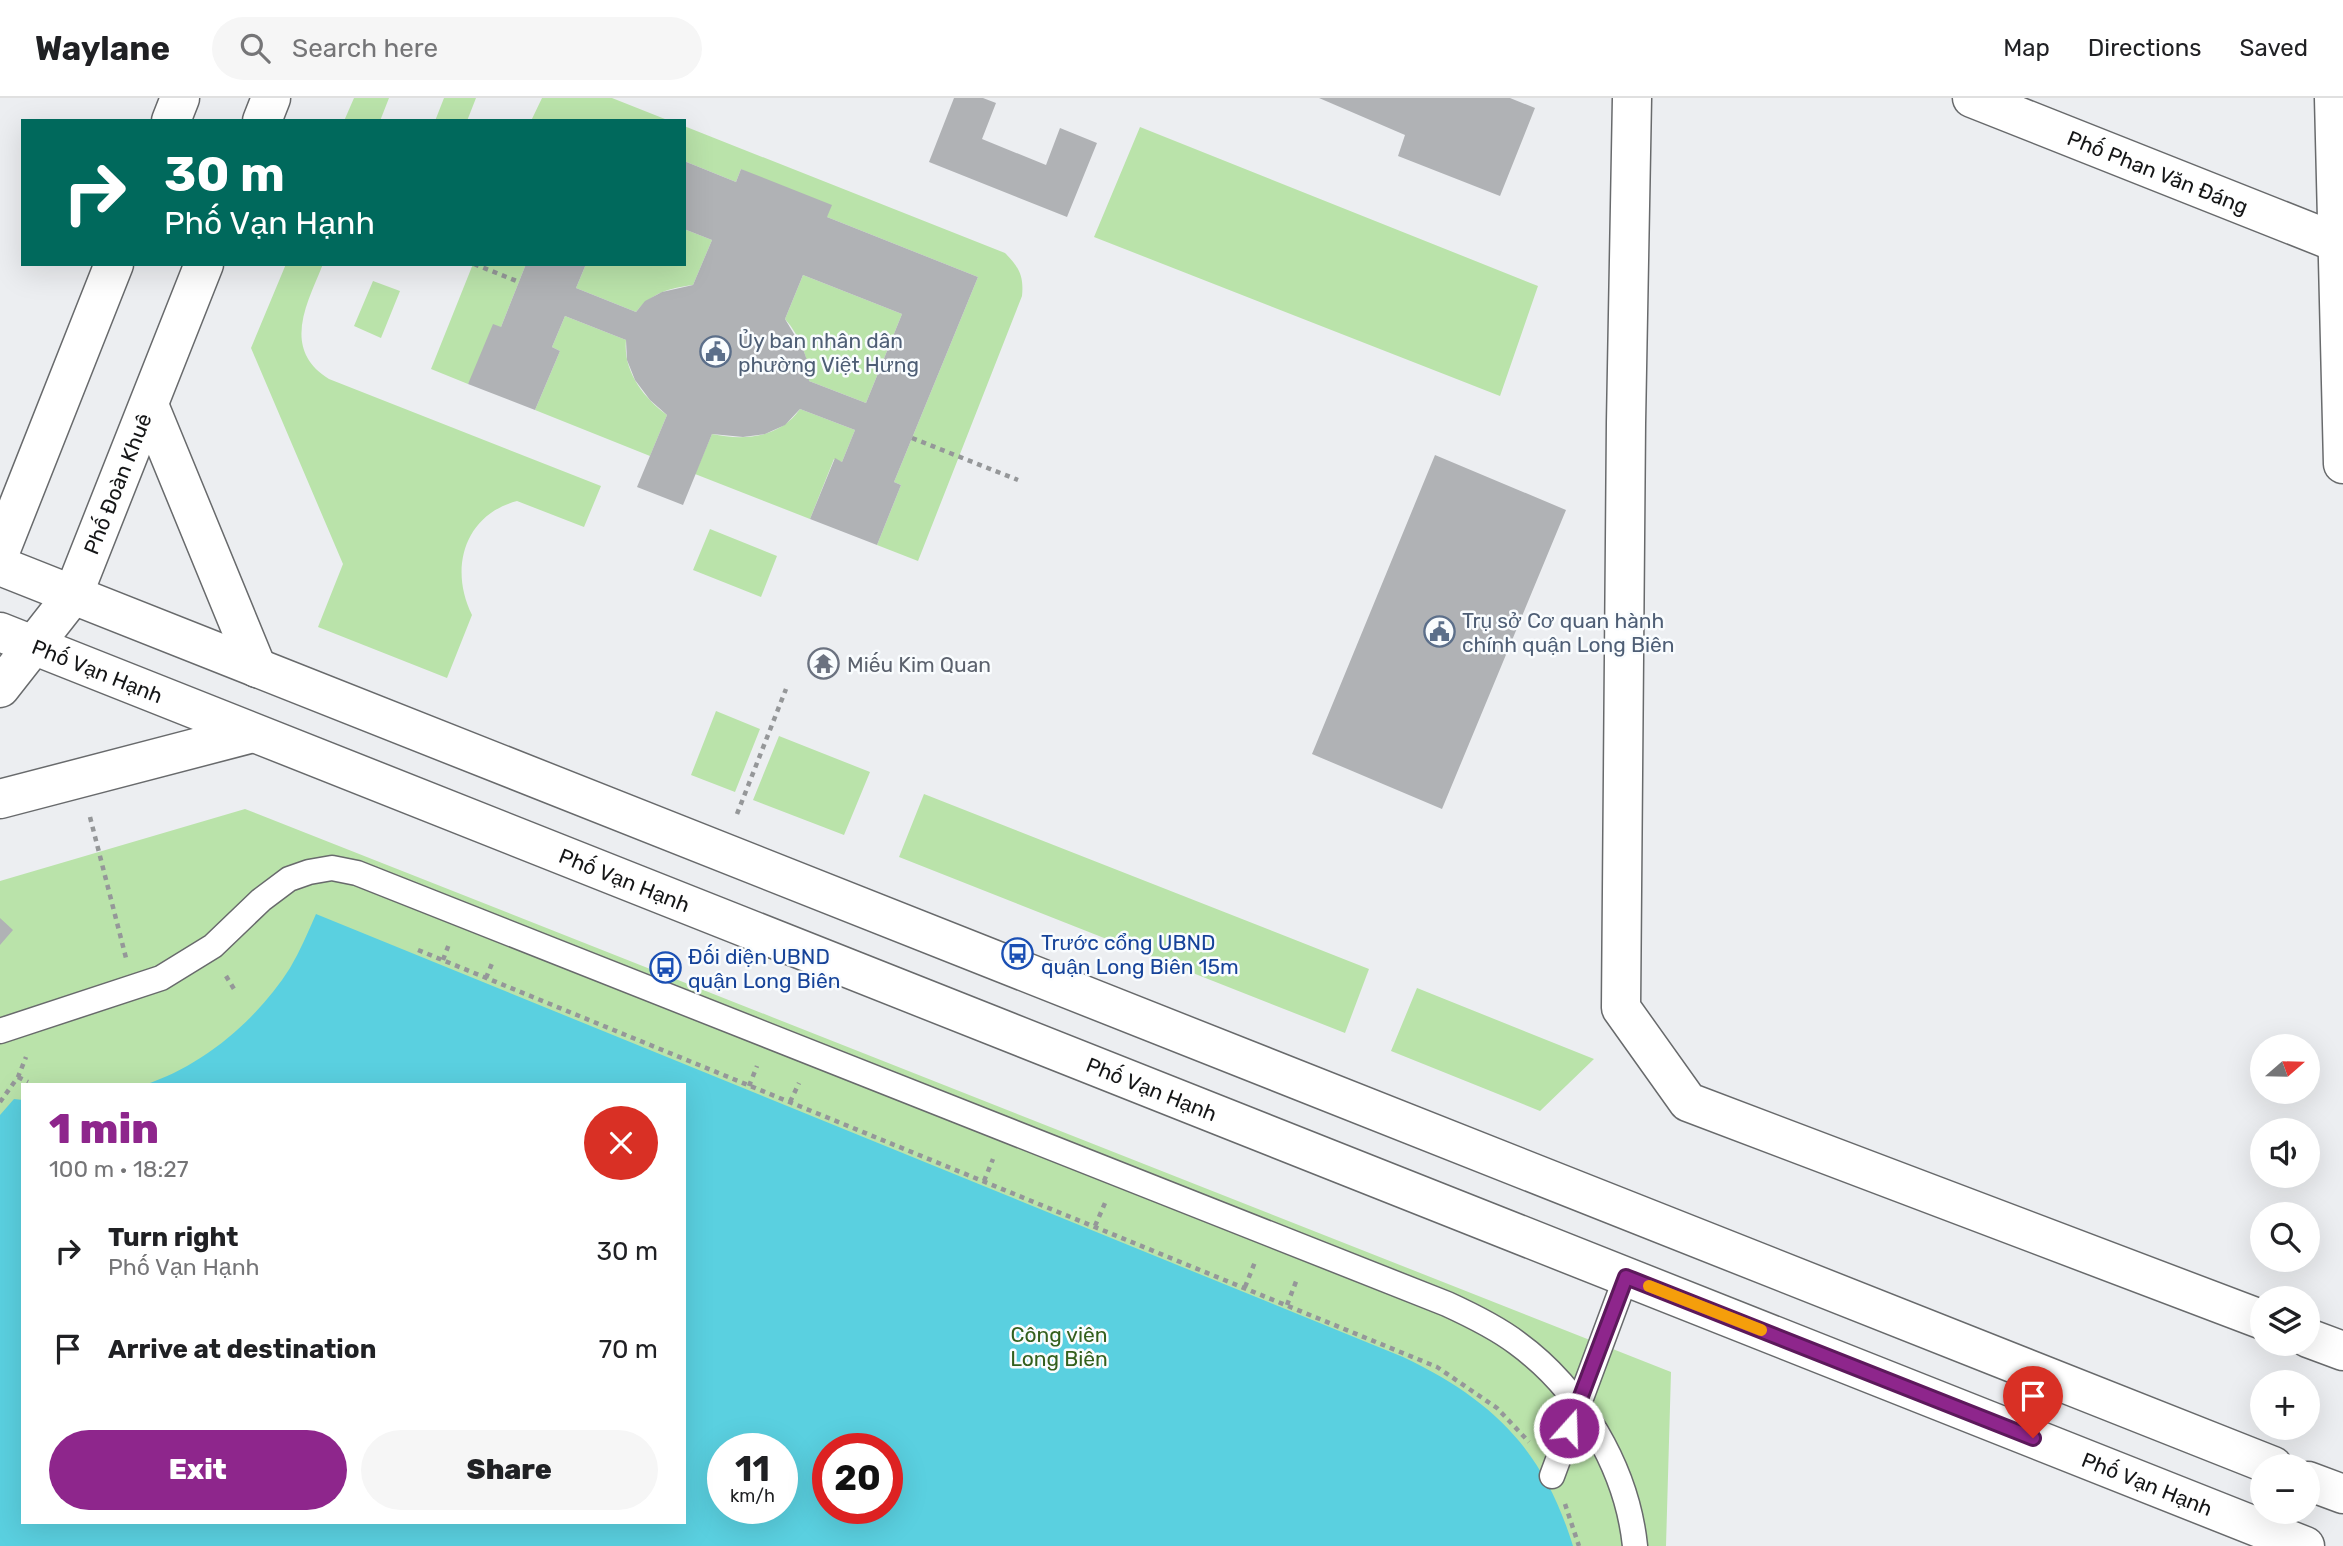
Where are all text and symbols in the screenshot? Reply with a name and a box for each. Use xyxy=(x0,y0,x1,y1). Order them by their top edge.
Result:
search box xyxy=(212,17,702,80)
text: Waylane xyxy=(35,29,170,68)
icon: search xyxy=(236,29,274,67)
text: Search here xyxy=(292,33,438,64)
text: Map xyxy=(2003,34,2050,62)
text: Directions xyxy=(2088,34,2201,62)
text: Saved xyxy=(2239,34,2308,62)
street label: Phố Phan Văn Đáng xyxy=(2064,125,2252,219)
text: 30 m xyxy=(164,145,285,203)
icon: right xyxy=(49,147,140,238)
text: Phố Vạn Hạnh xyxy=(164,204,375,242)
place label: Ủy ban nhân dân phường Việt Hưng xyxy=(738,328,919,377)
public building icon: Ủy ban nhân dân phường Việt Hưng xyxy=(698,335,732,369)
street label: Phố Đoàn Khuê xyxy=(78,409,156,558)
place label: Trụ sở Cơ quan hành chính quận Long Biên xyxy=(1462,608,1675,657)
public building icon: Trụ sở Cơ quan hành chính quận Long Biên xyxy=(1422,615,1456,649)
street label: Phố Vạn Hạnh xyxy=(29,634,167,708)
temple icon: Miếu Kim Quan xyxy=(807,647,841,681)
place label: Miếu Kim Quan xyxy=(847,652,991,677)
street label: Phố Vạn Hạnh xyxy=(556,843,694,917)
place label: Trước cổng UBND quận Long Biên 15m xyxy=(1041,930,1239,979)
bus stop icon: Trước cổng UBND quận Long Biên 15m xyxy=(1001,937,1035,971)
place label: Đối diện UBND quận Long Biên xyxy=(688,944,840,993)
bus stop icon: Đối diện UBND quận Long Biên xyxy=(648,951,682,985)
north arrow xyxy=(2250,1034,2320,1104)
map controls xyxy=(2250,1034,2320,1524)
street label: Phố Vạn Hạnh xyxy=(1083,1052,1221,1126)
text: 1 min xyxy=(49,1104,159,1154)
button: close xyxy=(584,1106,658,1180)
button: sound xyxy=(2250,1118,2320,1188)
text: 100 m · 18:27 xyxy=(49,1155,189,1183)
button: search xyxy=(2250,1202,2320,1272)
text: Turn right xyxy=(108,1222,238,1253)
icon: right xyxy=(49,1232,87,1270)
text: 30 m xyxy=(596,1236,658,1267)
text: Phố Vạn Hạnh xyxy=(108,1253,260,1281)
button: layers xyxy=(2250,1286,2320,1356)
park label: Công viên Long Biên xyxy=(1010,1322,1108,1371)
icon: arrive xyxy=(49,1330,87,1368)
text: Arrive at destination xyxy=(108,1334,376,1365)
text: 70 m xyxy=(599,1334,658,1365)
pin xyxy=(2003,1366,2063,1438)
button: + xyxy=(2250,1370,2320,1440)
icon: arrive xyxy=(2014,1377,2052,1415)
position arrow xyxy=(1532,1391,1606,1465)
button: Exit xyxy=(49,1430,347,1510)
button: Share xyxy=(361,1430,658,1510)
speed limit sign: 20 xyxy=(812,1433,903,1524)
street label: Phố Vạn Hạnh xyxy=(2078,1446,2216,1521)
text: 11 xyxy=(735,1448,770,1490)
button: − xyxy=(2250,1454,2320,1524)
text: km/h xyxy=(730,1485,775,1507)

